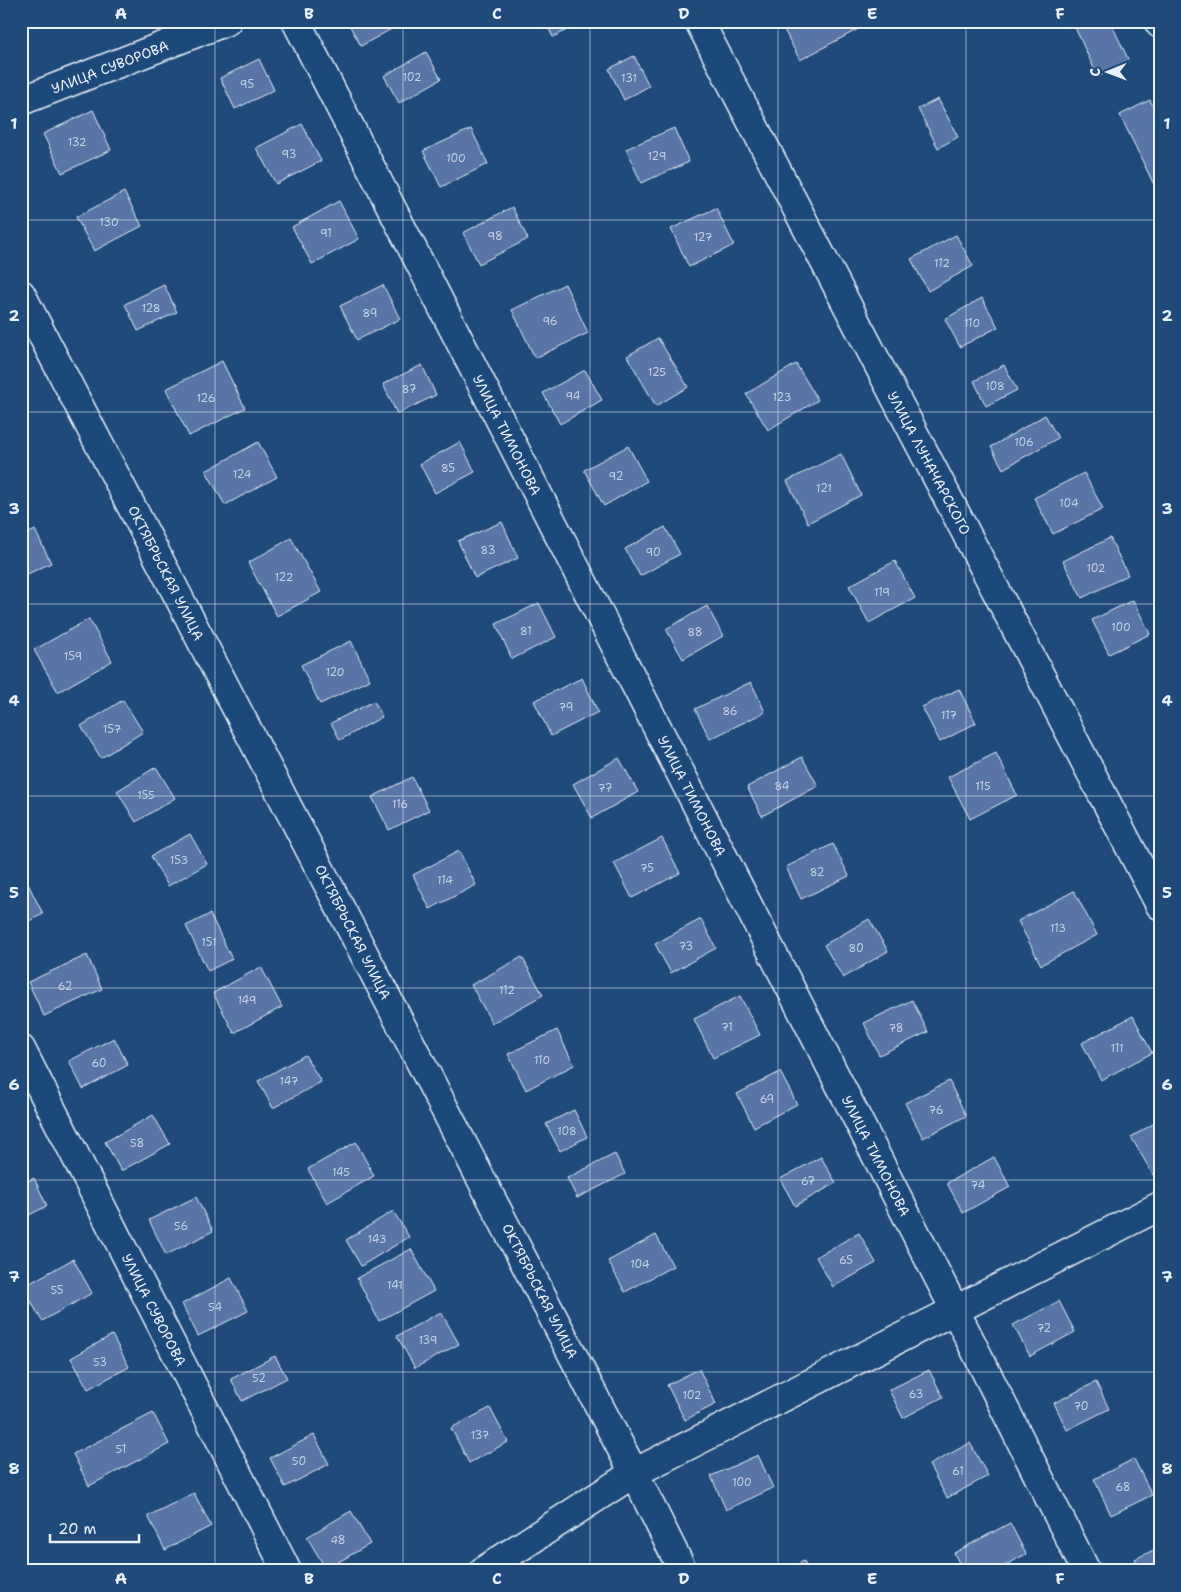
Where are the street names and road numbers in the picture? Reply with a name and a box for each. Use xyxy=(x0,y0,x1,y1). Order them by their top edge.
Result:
street label: УЛИЦА СУВОРОВА xyxy=(49,36,171,98)
street label: УЛИЦА ТИМОНОВА xyxy=(469,372,545,498)
street label: УЛИЦА ЛУНАЧАРСКОГО xyxy=(883,388,975,538)
street label: ОКТЯБРЬСКАЯ УЛИЦА xyxy=(124,502,208,644)
street label: УЛИЦА ТИМОНОВА xyxy=(654,733,730,859)
street label: ОКТЯБРЬСКАЯ УЛИЦА xyxy=(311,861,395,1003)
street label: УЛИЦА ТИМОНОВА xyxy=(838,1093,914,1219)
street label: ОКТЯБРЬСКАЯ УЛИЦА xyxy=(498,1220,582,1362)
street label: УЛИЦА СУВОРОВА xyxy=(118,1251,190,1369)

